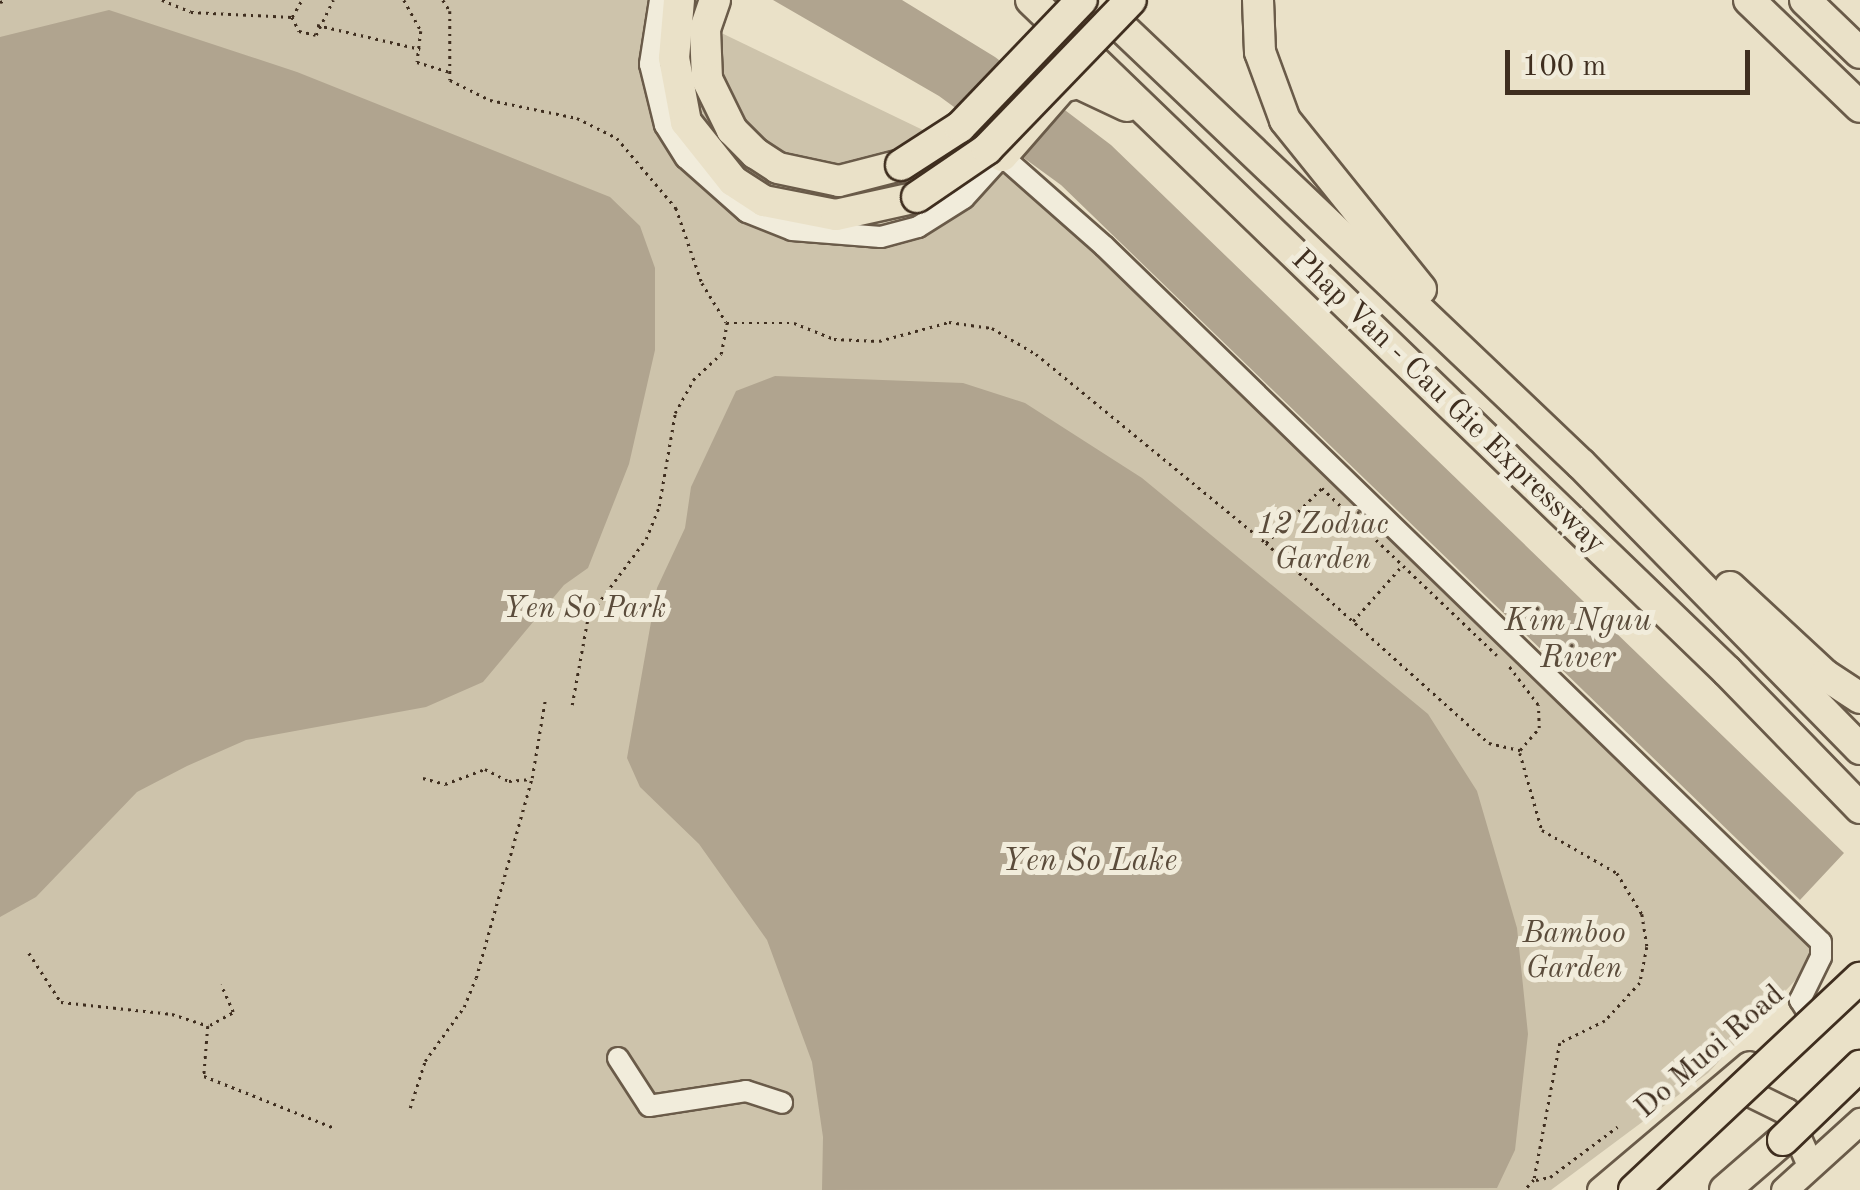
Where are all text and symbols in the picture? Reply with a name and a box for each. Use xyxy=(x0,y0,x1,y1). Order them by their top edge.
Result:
scale bar xyxy=(1510,30,1755,92)
text: 100 m xyxy=(1522,52,1606,82)
street label: Phap Van - Cau Gie Expressway xyxy=(1283,242,1613,562)
park label: 12 Zodiac Garden xyxy=(1257,507,1389,578)
park label: Yen So Park xyxy=(504,591,666,627)
water label: Kim Nguu River xyxy=(1505,604,1651,679)
water label: Yen So Lake xyxy=(1003,843,1177,881)
park label: Bamboo Garden xyxy=(1522,916,1626,986)
street label: Do Muoi Road xyxy=(1628,977,1792,1127)

